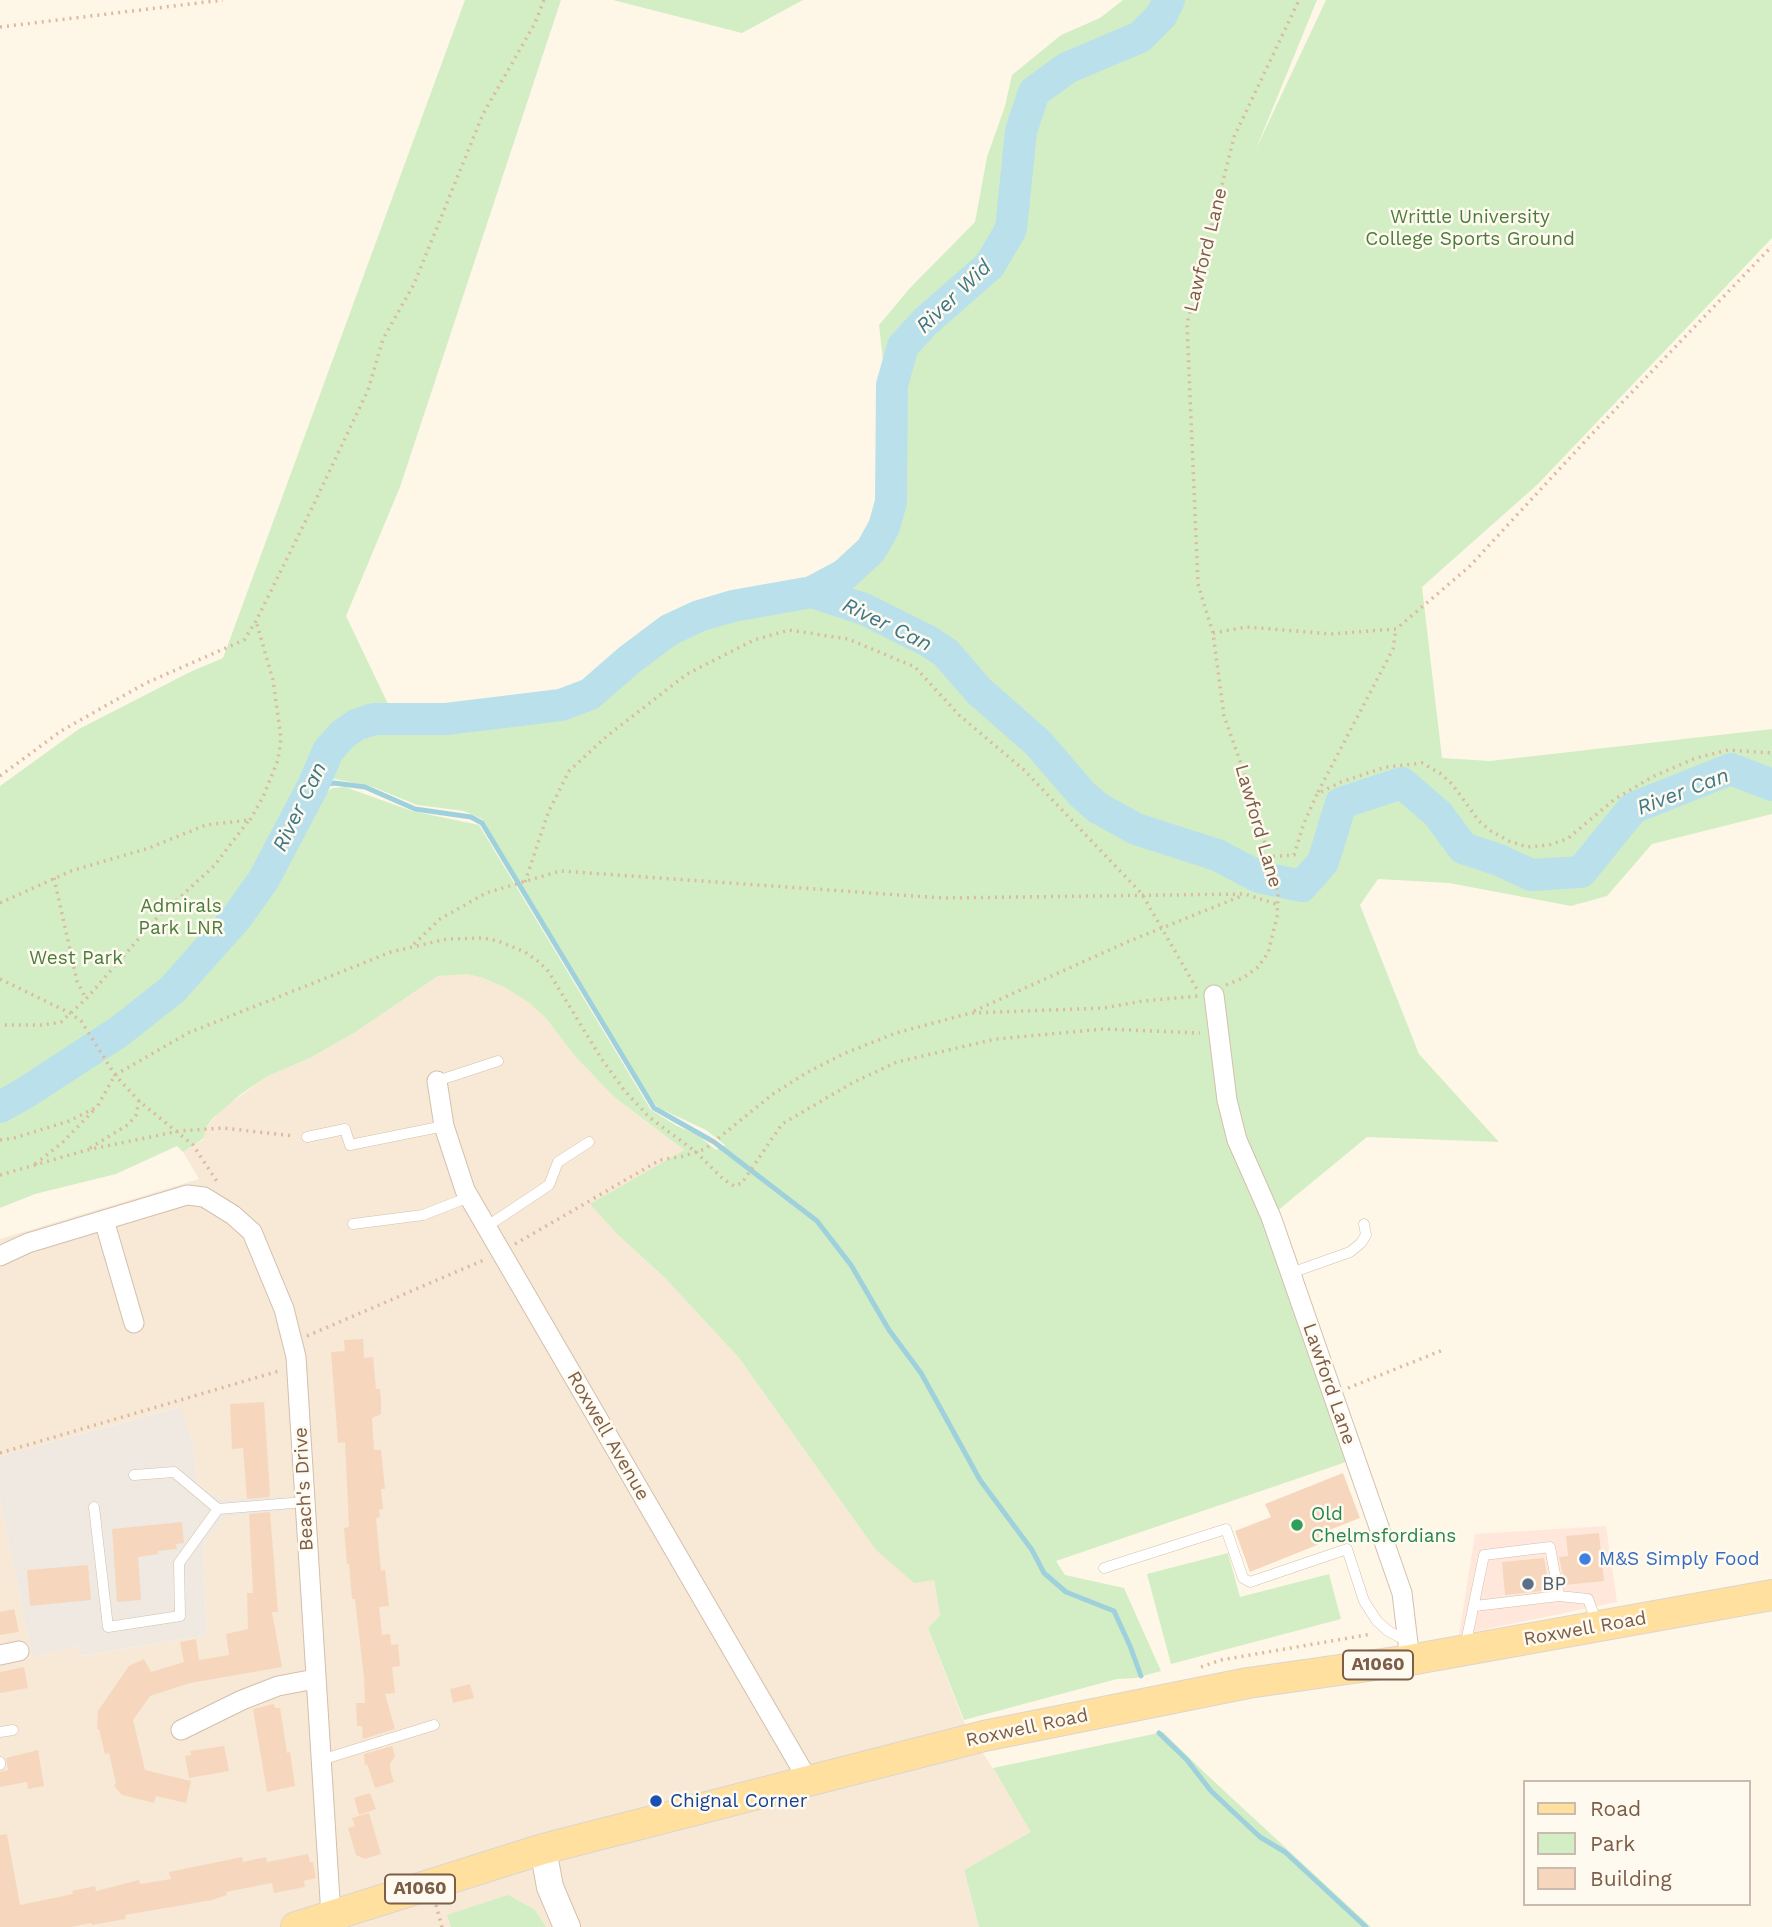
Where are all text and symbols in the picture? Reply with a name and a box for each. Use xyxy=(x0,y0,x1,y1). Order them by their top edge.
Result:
street label: Lawford Lane xyxy=(1180,186,1232,314)
park label: Writtle University College Sports Ground xyxy=(1365,206,1575,250)
water label: River Wid xyxy=(911,255,997,339)
water label: River Can xyxy=(838,593,936,657)
water label: River Can xyxy=(268,758,332,856)
street label: Lawford Lane xyxy=(1230,762,1286,890)
water label: River Can xyxy=(1634,763,1732,821)
park label: Admirals Park LNR xyxy=(138,895,224,939)
park label: West Park xyxy=(29,947,123,969)
street label: Lawford Lane xyxy=(1298,1320,1360,1448)
street label: Roxwell Avenue xyxy=(562,1367,654,1505)
street label: Beach's Drive xyxy=(289,1426,319,1552)
place label: Old Chelmsfordians xyxy=(1311,1503,1456,1547)
marker: Old Chelmsfordians xyxy=(1289,1517,1305,1533)
place label: M&S Simply Food xyxy=(1599,1548,1760,1570)
marker: M&S Simply Food xyxy=(1577,1551,1593,1567)
place label: BP xyxy=(1542,1573,1566,1595)
marker: BP xyxy=(1520,1576,1536,1592)
street label: Roxwell Road xyxy=(1522,1607,1648,1651)
road number: A1060 xyxy=(1343,1650,1413,1680)
street label: Roxwell Road xyxy=(964,1704,1090,1752)
legend xyxy=(1524,1780,1751,1906)
place label: Chignal Corner xyxy=(670,1790,807,1812)
marker: Chignal Corner xyxy=(648,1793,664,1809)
text: Road xyxy=(1590,1796,1641,1821)
text: Park xyxy=(1590,1831,1635,1856)
text: Building xyxy=(1590,1866,1672,1891)
road number: A1060 xyxy=(385,1874,455,1903)

